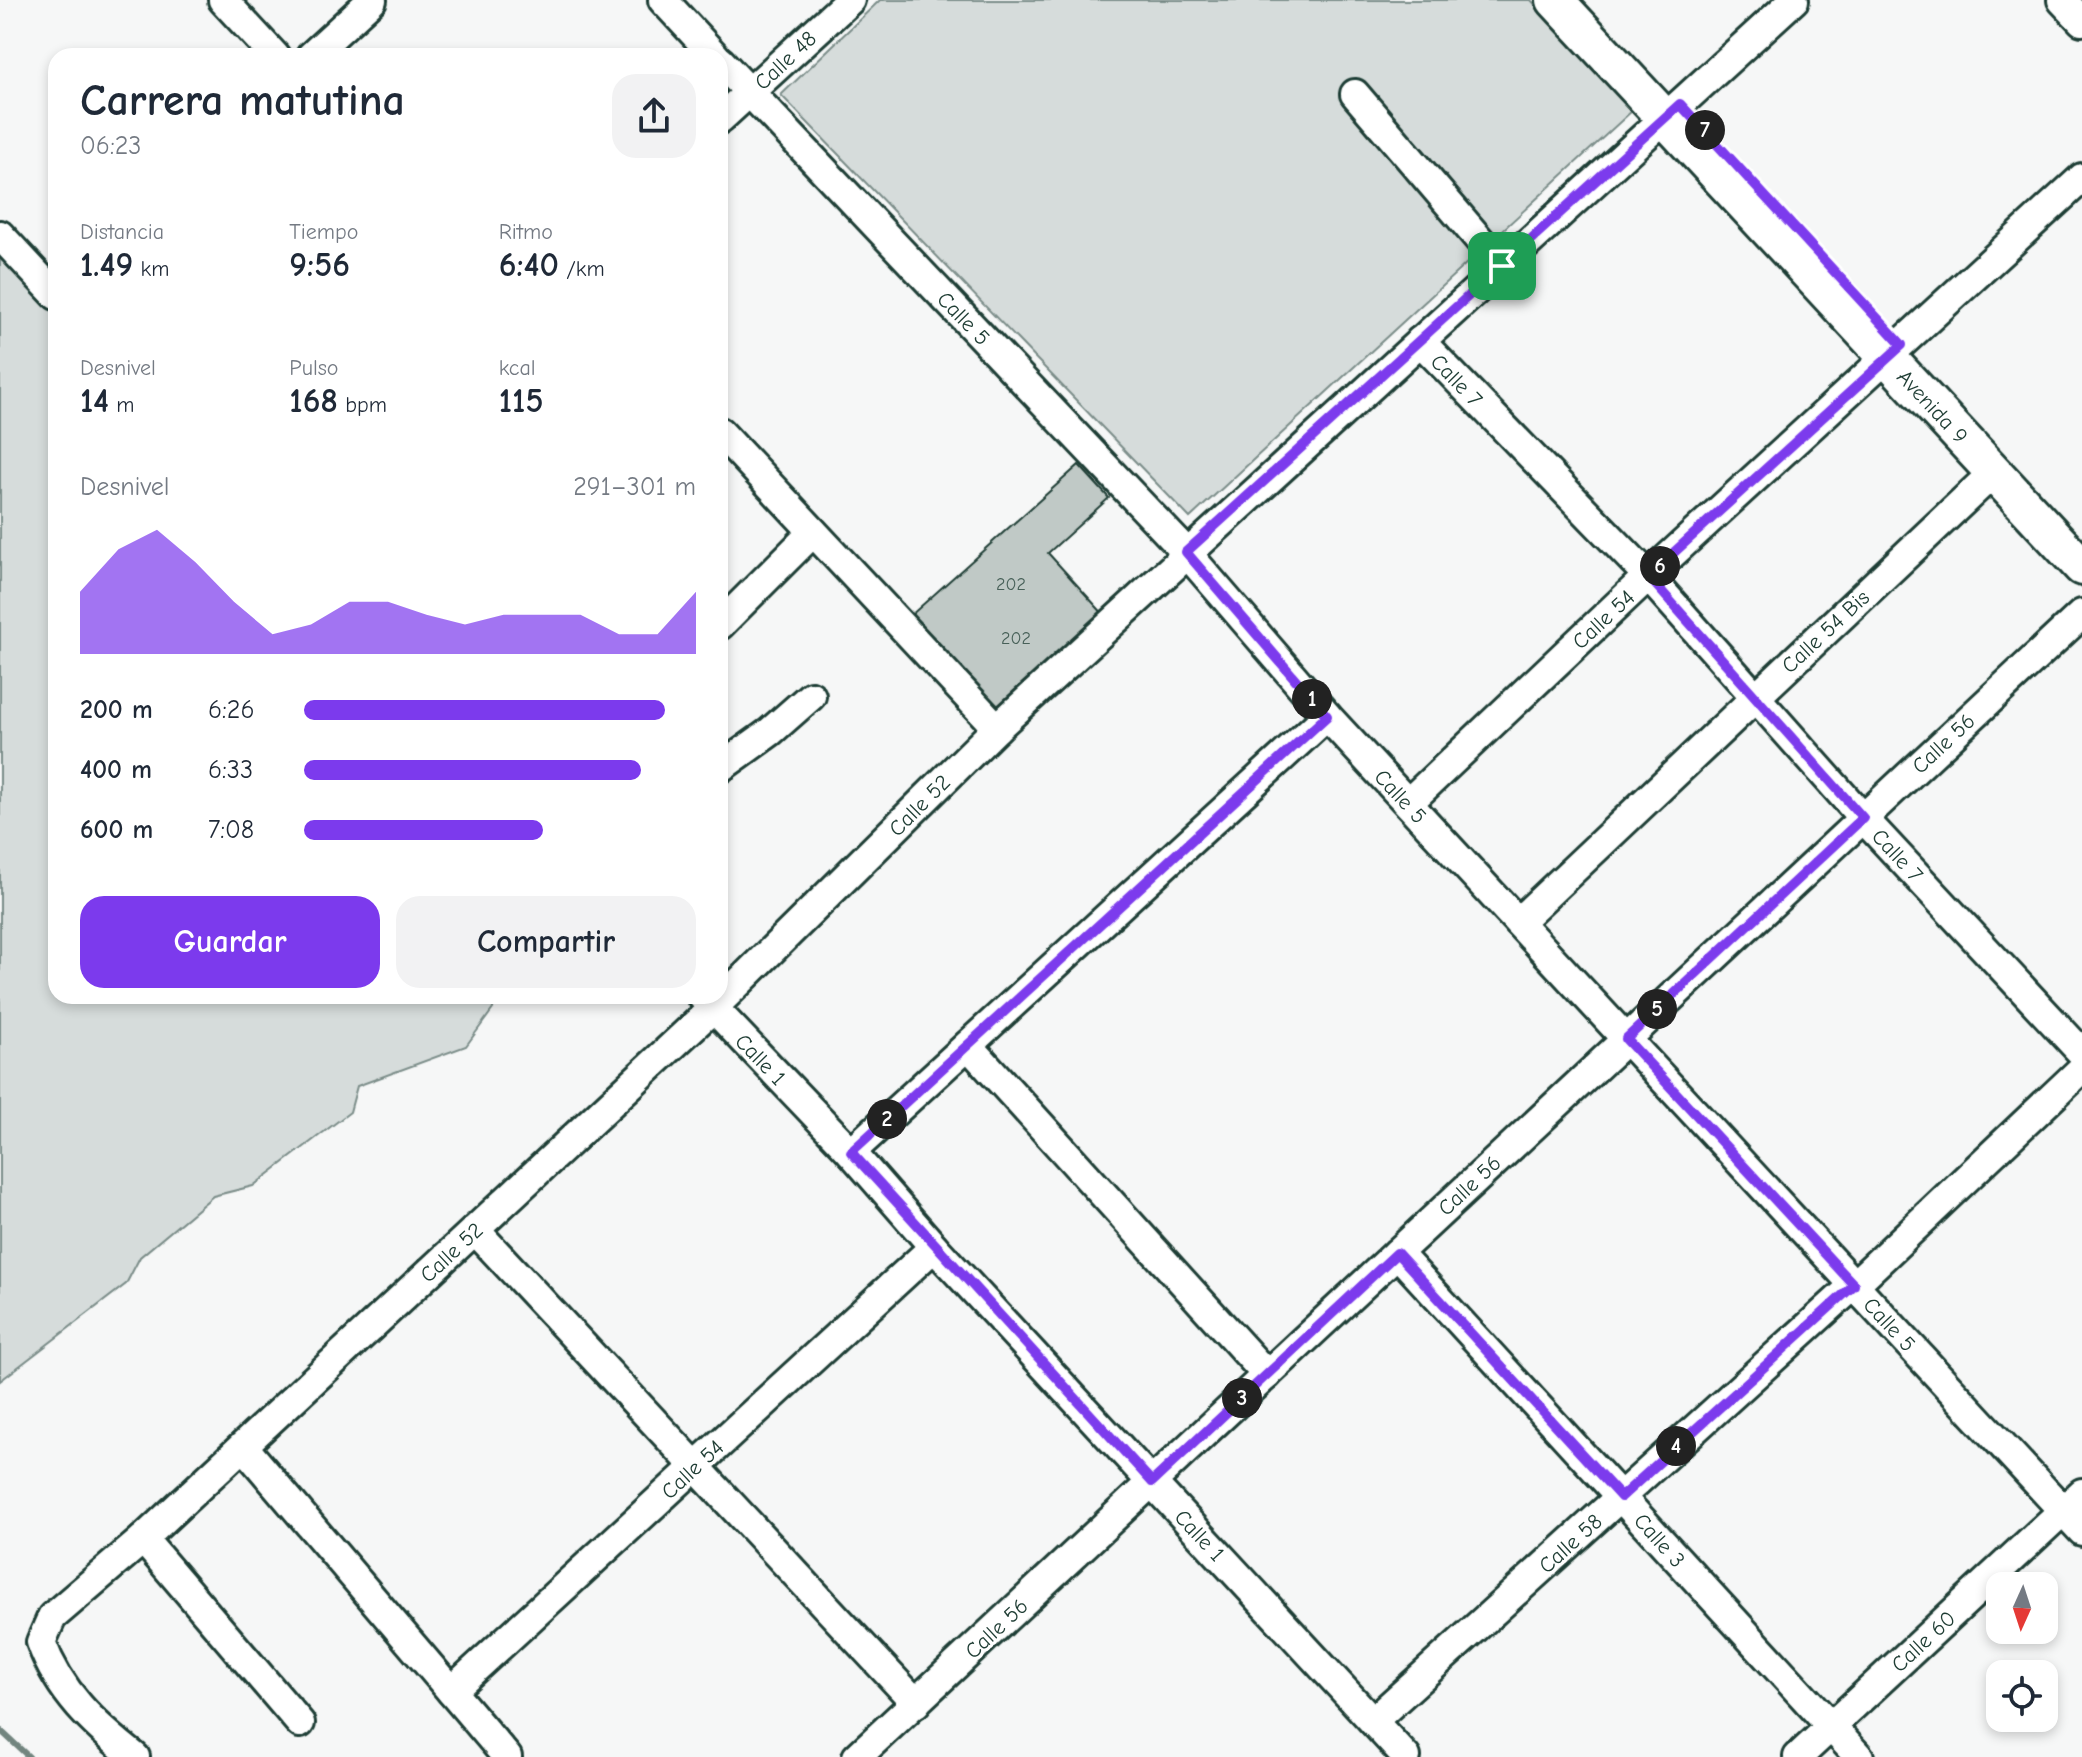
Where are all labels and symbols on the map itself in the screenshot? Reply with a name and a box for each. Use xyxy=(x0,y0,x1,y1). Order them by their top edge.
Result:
street label: Calle 48 xyxy=(749,26,822,96)
pin: 7 xyxy=(1685,110,1725,150)
pin xyxy=(1468,232,1536,300)
street label: Calle 5 xyxy=(931,286,995,351)
street label: Calle 7 xyxy=(1425,349,1488,413)
street label: Avenida 9 xyxy=(1891,364,1973,449)
pin: 6 xyxy=(1640,546,1680,586)
house number: 202 xyxy=(996,574,1026,595)
street label: Calle 54 xyxy=(1567,584,1640,655)
street label: Calle 54 Bis xyxy=(1776,585,1875,679)
house number: 202 xyxy=(1001,628,1031,649)
pin: 1 xyxy=(1292,679,1332,719)
street label: Calle 56 xyxy=(1907,708,1981,779)
street label: Calle 5 xyxy=(1369,764,1432,829)
street label: Calle 52 xyxy=(884,770,956,842)
street label: Calle 7 xyxy=(1866,824,1929,888)
pin: 5 xyxy=(1637,989,1677,1029)
street label: Calle 1 xyxy=(730,1029,791,1091)
pin: 2 xyxy=(867,1099,907,1139)
street label: Calle 56 xyxy=(1433,1150,1507,1221)
street label: Calle 52 xyxy=(415,1217,488,1288)
street label: Calle 5 xyxy=(1858,1292,1921,1357)
pin: 3 xyxy=(1222,1378,1262,1418)
pin: 4 xyxy=(1656,1426,1696,1466)
street label: Calle 54 xyxy=(656,1434,729,1505)
street label: Calle 1 xyxy=(1169,1504,1230,1567)
street label: Calle 3 xyxy=(1628,1508,1690,1573)
street label: Calle 58 xyxy=(1534,1509,1608,1579)
north arrow xyxy=(1986,1572,2058,1644)
street label: Calle 56 xyxy=(960,1593,1034,1664)
street label: Calle 60 xyxy=(1886,1606,1961,1678)

